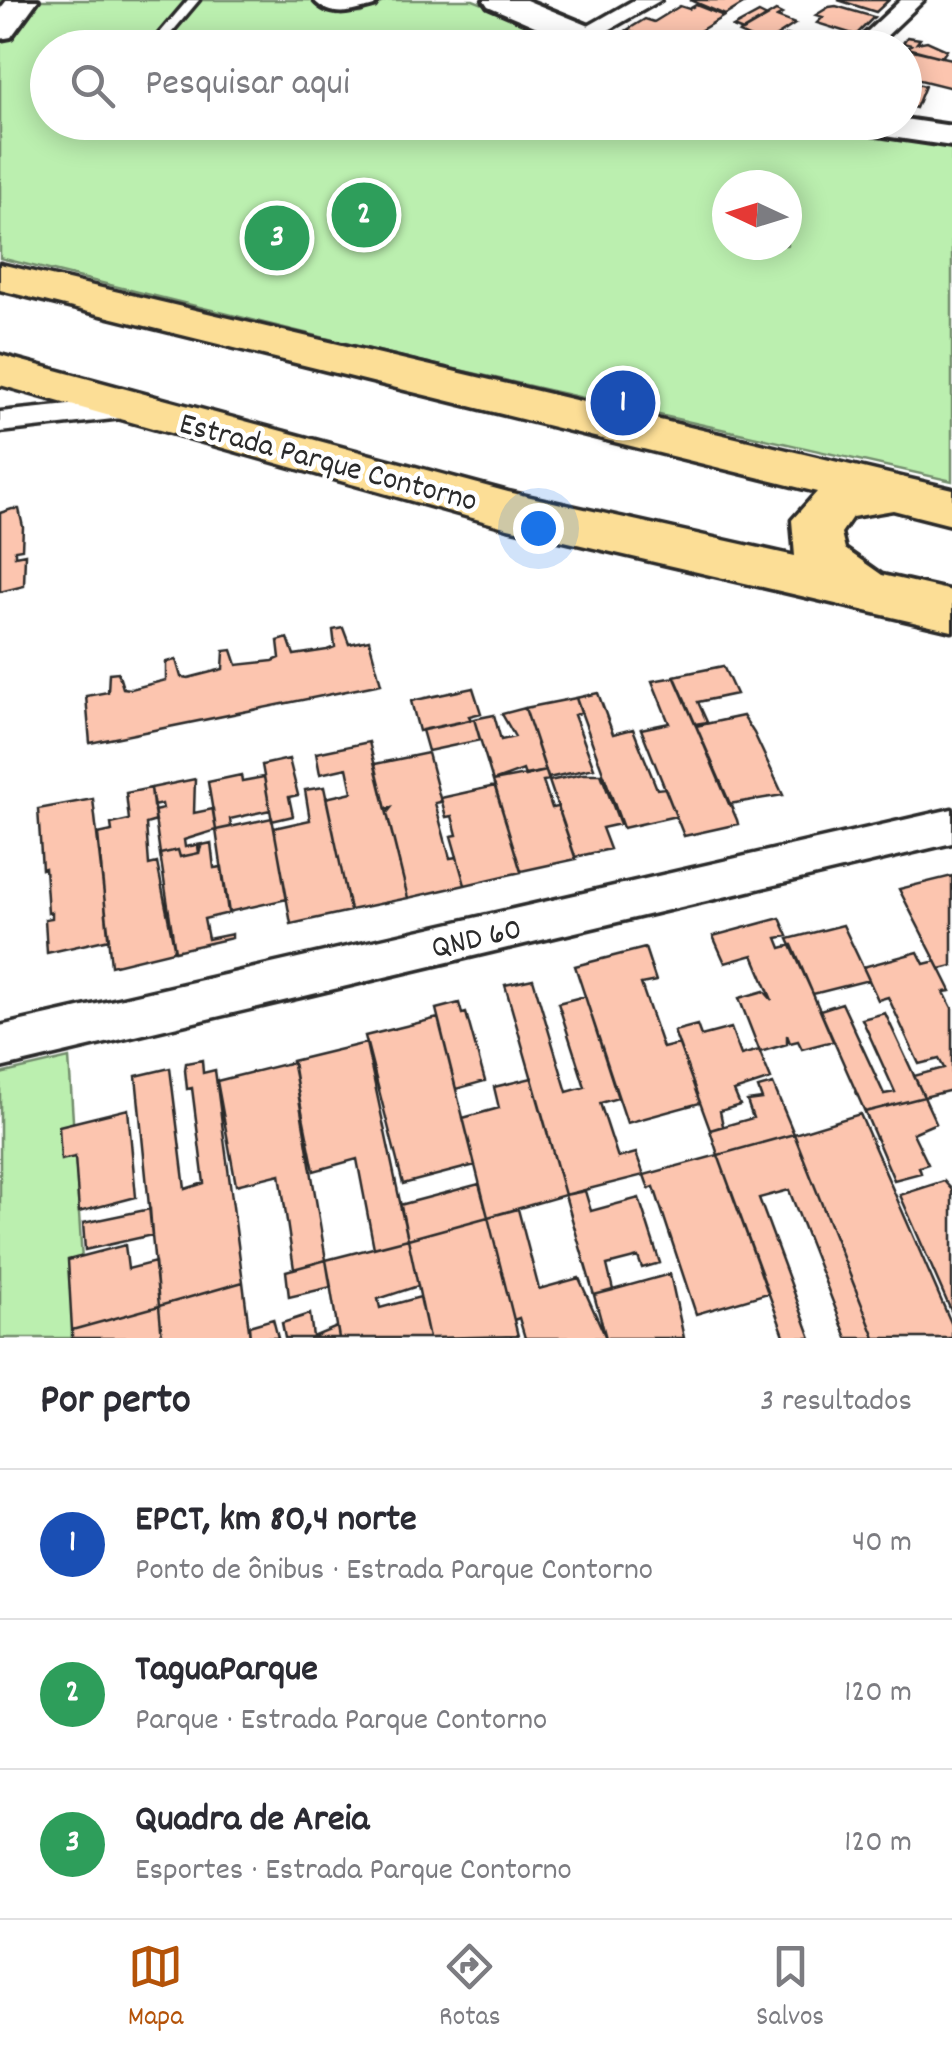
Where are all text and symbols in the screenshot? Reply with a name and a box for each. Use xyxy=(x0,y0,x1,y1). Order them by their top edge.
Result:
search box xyxy=(30,30,922,140)
icon: search xyxy=(65,58,120,113)
text: Pesquisar aqui xyxy=(145,58,350,113)
north arrow xyxy=(712,170,802,260)
pin: 2 xyxy=(332,178,396,252)
pin: 3 xyxy=(244,200,310,276)
pin: 1 xyxy=(590,366,656,440)
street label: Estrada Parque Contorno xyxy=(174,403,482,527)
your location xyxy=(513,503,564,554)
street label: QND 60 xyxy=(427,908,527,974)
text: Por perto xyxy=(40,1373,191,1433)
text: 3 resultados xyxy=(760,1380,912,1426)
text: EPCT, km 80,4 norte xyxy=(135,1494,417,1549)
text: 1 xyxy=(69,1521,76,1567)
text: 40 m xyxy=(852,1521,912,1567)
text: Ponto de ônibus · Estrada Parque Contorno xyxy=(135,1549,653,1595)
text: TaguaParque xyxy=(135,1644,318,1699)
text: 2 xyxy=(66,1671,79,1717)
text: 120 m xyxy=(844,1671,912,1717)
text: Parque · Estrada Parque Contorno xyxy=(135,1699,547,1745)
text: Quadra de Areia xyxy=(135,1794,369,1849)
text: 3 xyxy=(65,1821,80,1867)
text: 120 m xyxy=(844,1821,912,1867)
text: Esportes · Estrada Parque Contorno xyxy=(135,1849,572,1895)
tab: Mapa xyxy=(128,1939,183,2039)
tab: Rotas xyxy=(439,1939,500,2039)
tab: Salvos xyxy=(756,1939,824,2039)

